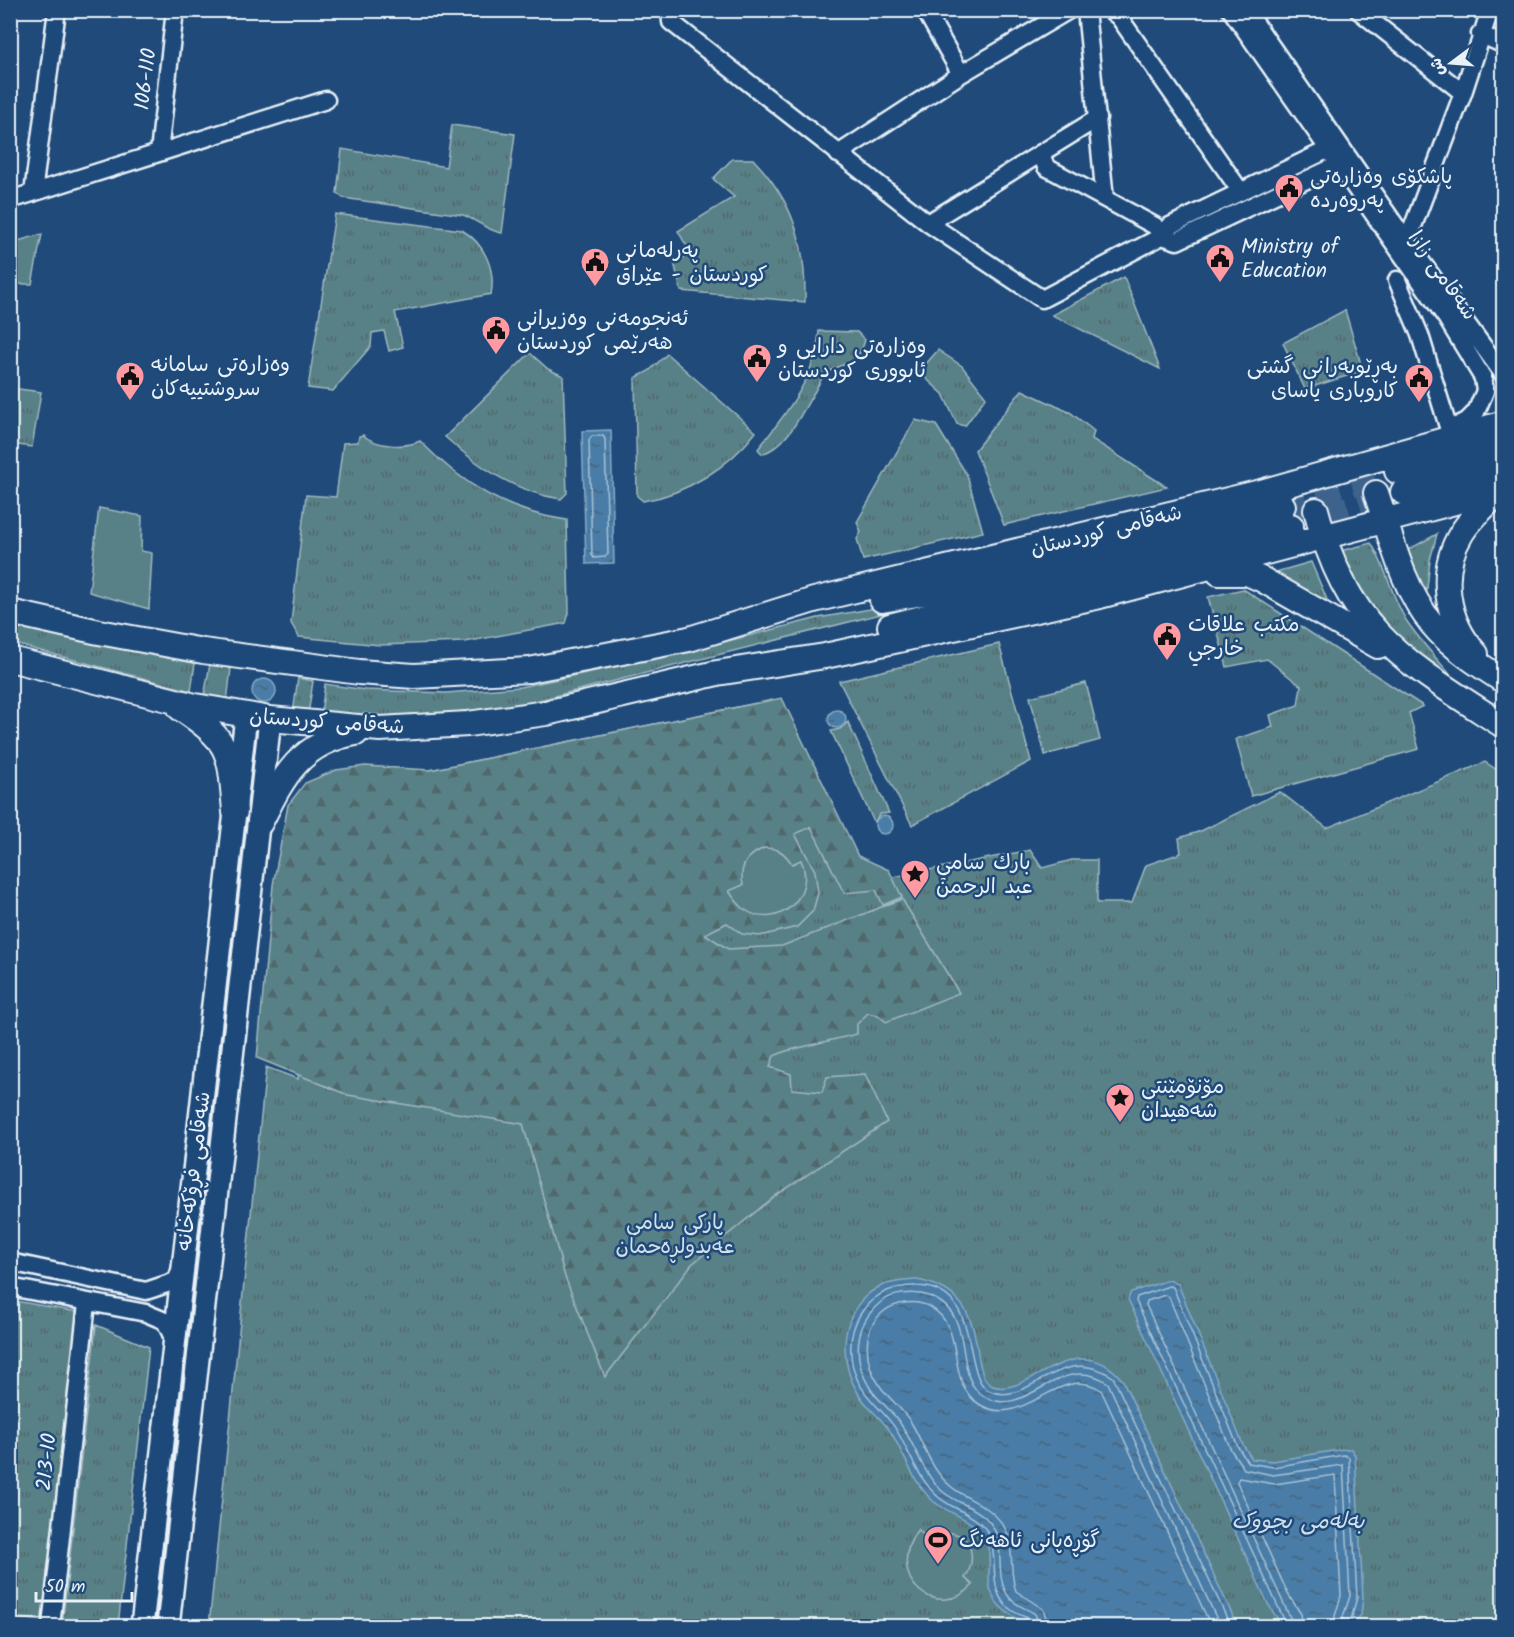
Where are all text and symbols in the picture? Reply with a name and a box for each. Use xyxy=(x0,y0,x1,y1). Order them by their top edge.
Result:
north arrow xyxy=(1421,33,1481,93)
street label: 106-110 xyxy=(126,46,167,112)
text: ش xyxy=(1424,55,1452,79)
place label: پاشکۆی وەزارەتی پەروەردە xyxy=(1310,161,1452,218)
public building icon: پاشکۆی وەزارەتی پەروەردە xyxy=(1273,172,1305,214)
street label: شەقامی زازا xyxy=(1399,224,1485,328)
place label: Ministry of Education xyxy=(1241,231,1341,288)
place label: پەرلەمانی کوردستان - عێراق xyxy=(616,235,768,292)
public building icon: Ministry of Education xyxy=(1204,242,1236,284)
public building icon: پەرلەمانی کوردستان - عێراق xyxy=(579,246,611,288)
place label: ئەنجومەنی وەزیرانی هەرێمی کوردستان xyxy=(517,303,688,360)
public building icon: ئەنجومەنی وەزیرانی هەرێمی کوردستان xyxy=(480,314,512,356)
place label: وەزارەتی دارایی و ئابووری کوردستان xyxy=(776,331,927,388)
public building icon: وەزارەتی دارایی و ئابووری کوردستان xyxy=(741,342,773,384)
place label: وەزارەتی سامانە سروشتییەکان xyxy=(151,349,290,406)
place label: بەڕێوبەرانی گشتی کاروباری یاسای xyxy=(1247,351,1398,408)
public building icon: وەزارەتی سامانە سروشتییەکان xyxy=(114,360,146,402)
public building icon: بەڕێوبەرانی گشتی کاروباری یاسای xyxy=(1403,362,1435,404)
street label: شەقامی کوردستان xyxy=(1027,497,1186,566)
place label: مكتب علاقات خارجي xyxy=(1188,609,1300,667)
public building icon: مكتب علاقات خارجي xyxy=(1151,620,1183,662)
street label: شەقامی کوردستان xyxy=(248,701,406,744)
place label: بارك سامي عبد الرحمن xyxy=(936,847,1033,904)
place icon: بارك سامي عبد الرحمن xyxy=(899,858,931,900)
place label: مۆنۆمێنتی شەھیدان xyxy=(1141,1071,1224,1128)
place icon: مۆنۆمێنتی شەھیدان xyxy=(1104,1082,1136,1124)
street label: شەقامی فڕۆکەخانە xyxy=(168,1090,221,1253)
park label: پارکی سامی عەبدولڕەحمان xyxy=(616,1207,734,1264)
street label: 213-10 xyxy=(28,1432,67,1492)
water label: بەلەمی بچووک xyxy=(1232,1505,1365,1540)
sports icon: گۆڕەپانی ئاهەنگ xyxy=(922,1524,954,1566)
place label: گۆڕەپانی ئاهەنگ xyxy=(959,1525,1100,1558)
scale bar xyxy=(36,1565,132,1603)
text: 50 m xyxy=(45,1573,85,1602)

